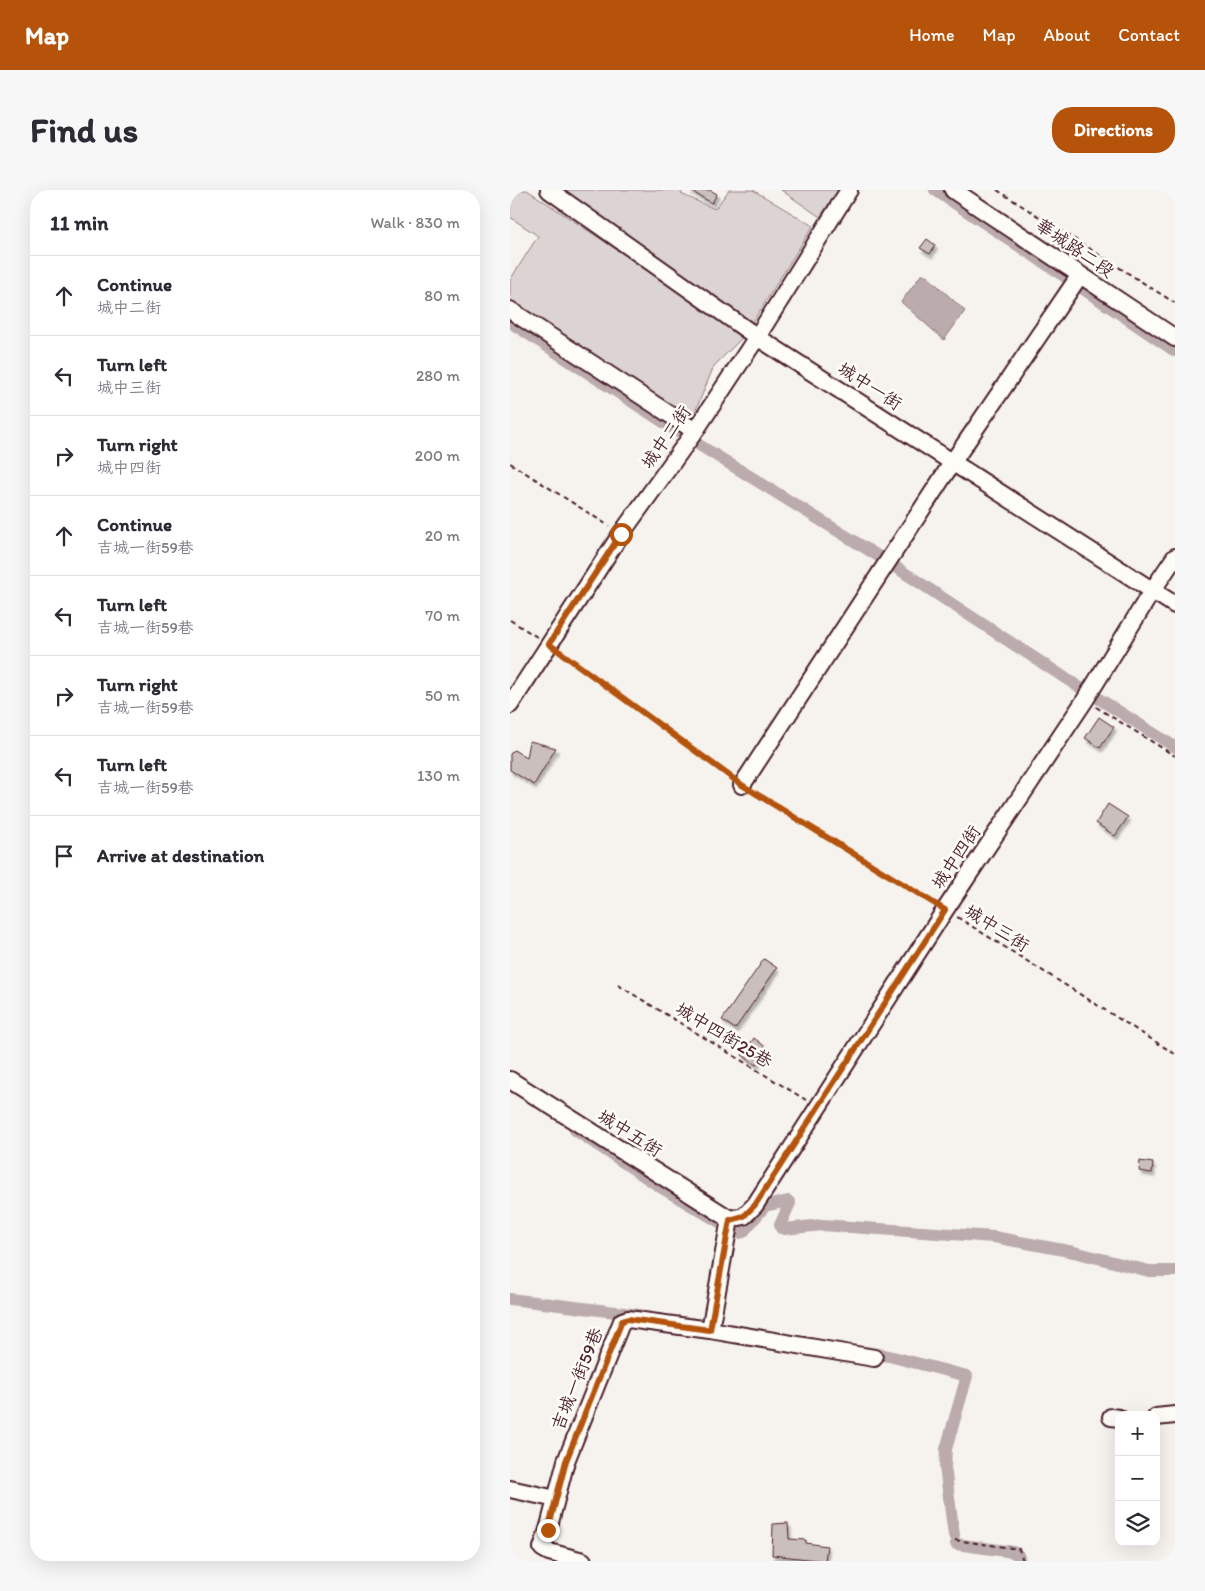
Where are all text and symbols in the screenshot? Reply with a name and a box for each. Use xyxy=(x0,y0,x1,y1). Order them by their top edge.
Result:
text: Map xyxy=(25,21,69,50)
text: Home xyxy=(909,24,955,46)
text: Map xyxy=(983,24,1016,46)
text: About xyxy=(1044,24,1090,46)
text: Contact xyxy=(1118,24,1180,46)
button: Directions xyxy=(1052,107,1175,153)
text: Find us xyxy=(30,109,138,151)
text: 11 min xyxy=(50,210,108,235)
text: Walk · 830 m xyxy=(370,213,460,232)
street label: 華城路二段 xyxy=(1032,214,1118,282)
text: Continue xyxy=(97,273,172,296)
icon: ahead xyxy=(50,282,78,310)
text: 80 m xyxy=(424,286,460,305)
text: 城中二街 xyxy=(97,298,161,317)
text: Turn left xyxy=(97,353,167,376)
street label: 城中一街 xyxy=(834,357,906,415)
icon: left xyxy=(50,362,78,390)
text: 280 m xyxy=(416,366,460,385)
text: 城中三街 xyxy=(97,378,161,397)
street label: 城中二街 xyxy=(636,401,696,473)
text: Turn right xyxy=(97,433,178,456)
icon: right xyxy=(50,442,78,470)
text: 200 m xyxy=(415,446,460,465)
text: 城中四街 xyxy=(97,458,161,477)
text: Continue xyxy=(97,513,172,536)
icon: ahead xyxy=(50,522,78,550)
route start xyxy=(610,523,633,546)
text: 20 m xyxy=(425,526,460,545)
text: 吉城一街59巷 xyxy=(97,538,194,557)
text: Turn left xyxy=(97,593,167,616)
icon: left xyxy=(50,602,78,630)
text: 70 m xyxy=(425,606,460,625)
text: 吉城一街59巷 xyxy=(97,618,194,637)
text: Turn right xyxy=(97,673,178,696)
icon: right xyxy=(50,682,78,710)
text: 50 m xyxy=(425,686,460,705)
text: 吉城一街59巷 xyxy=(97,698,194,717)
text: Turn left xyxy=(97,753,167,776)
icon: left xyxy=(50,762,78,790)
text: 130 m xyxy=(417,766,460,785)
text: 吉城一街59巷 xyxy=(97,778,194,797)
street label: 城中四街 xyxy=(927,821,985,893)
icon: arrive xyxy=(50,842,78,870)
text: Arrive at destination xyxy=(97,844,264,867)
street label: 城中三街 xyxy=(961,900,1033,956)
street label: 城中四街25巷 xyxy=(672,998,776,1072)
street label: 城中五街 xyxy=(594,1105,666,1161)
street label: 吉城一街59巷 xyxy=(546,1324,608,1434)
map controls xyxy=(1115,1411,1160,1546)
button: + xyxy=(1115,1411,1160,1456)
button: − xyxy=(1115,1456,1160,1501)
button: layers xyxy=(1115,1501,1160,1546)
route end xyxy=(537,1519,560,1542)

